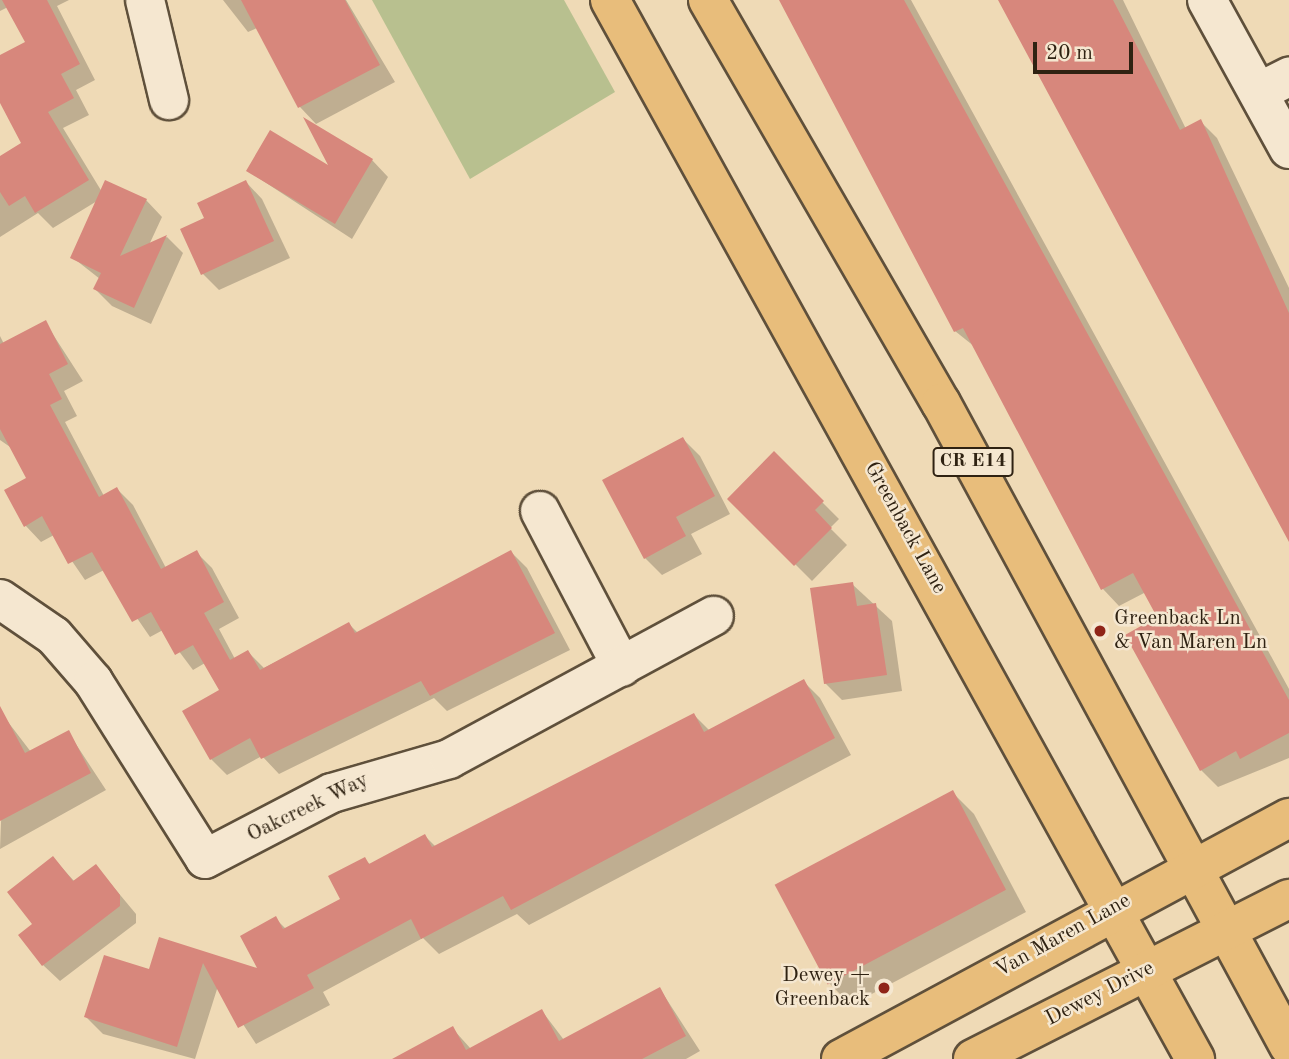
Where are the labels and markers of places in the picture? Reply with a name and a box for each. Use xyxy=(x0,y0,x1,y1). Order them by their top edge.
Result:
place label: Greenback Ln & Van Maren Ln xyxy=(1114,606,1267,656)
marker: Greenback Ln & Van Maren Ln xyxy=(1092,623,1108,639)
place label: Dewey + Greenback xyxy=(774,963,870,1013)
marker: Dewey + Greenback xyxy=(876,980,892,996)

